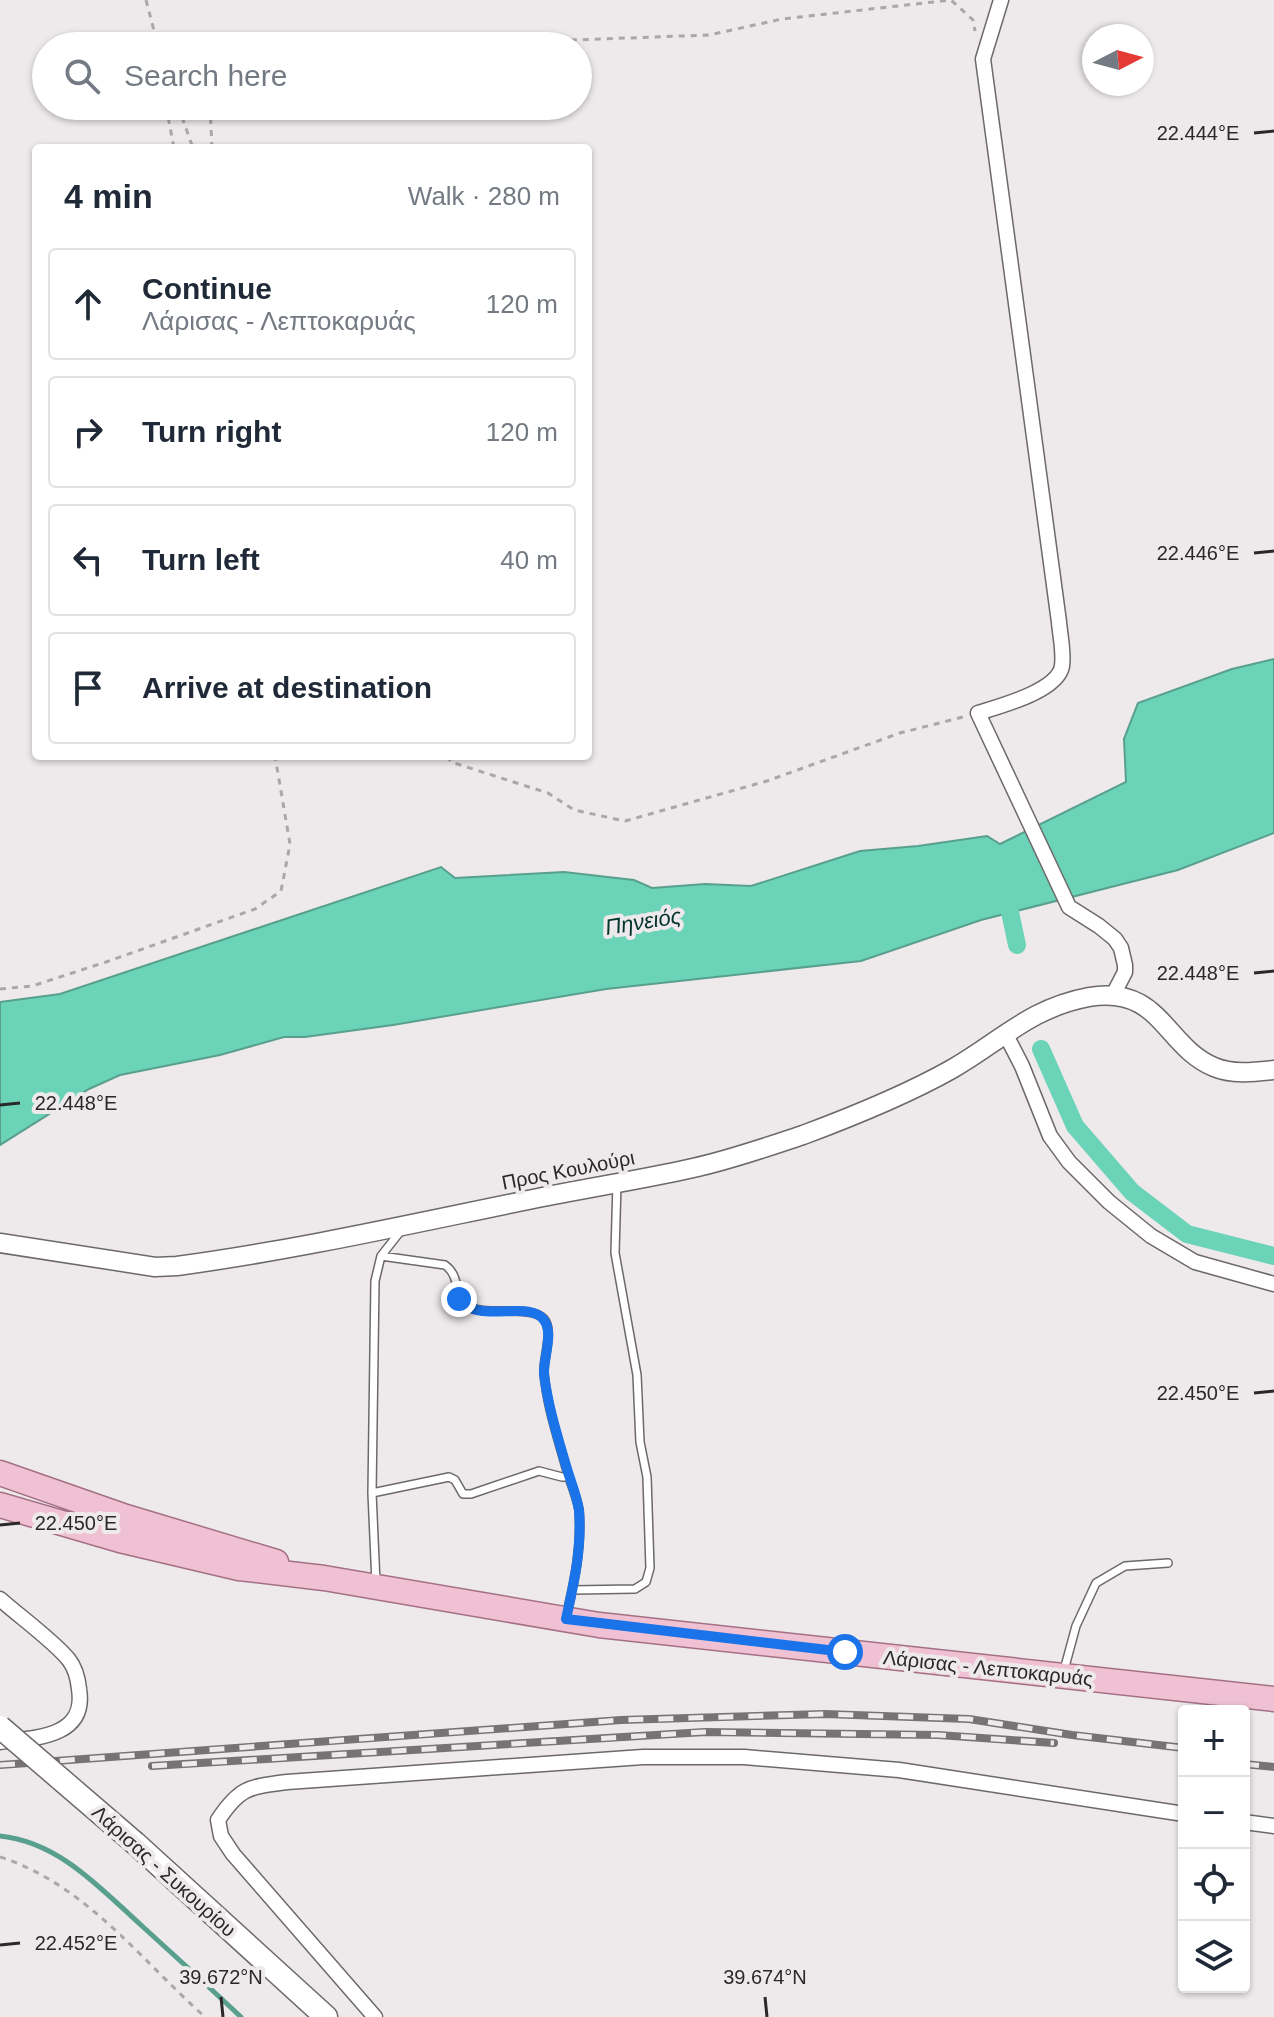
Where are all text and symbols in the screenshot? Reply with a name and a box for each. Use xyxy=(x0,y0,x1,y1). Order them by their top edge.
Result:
north arrow xyxy=(1082,24,1154,96)
search box xyxy=(32,32,592,120)
icon: search xyxy=(60,54,104,98)
text: Search here xyxy=(124,59,287,92)
text: 22.444°E xyxy=(1157,122,1239,144)
text: 4 min xyxy=(64,177,153,215)
text: Walk · 280 m xyxy=(408,181,560,211)
text: Continue xyxy=(142,272,272,305)
icon: ahead xyxy=(66,282,110,326)
text: 120 m xyxy=(486,289,558,319)
text: Λάρισας - Λεπτοκαρυάς xyxy=(142,306,416,336)
icon: right xyxy=(66,410,110,454)
text: Turn right xyxy=(142,415,281,448)
text: 120 m xyxy=(486,417,558,447)
icon: left xyxy=(66,538,110,582)
text: 22.446°E xyxy=(1157,542,1239,564)
text: Turn left xyxy=(142,543,260,576)
text: 40 m xyxy=(500,545,558,575)
icon: arrive xyxy=(66,666,110,710)
text: Arrive at destination xyxy=(142,671,432,704)
water label: Πηνειός xyxy=(603,903,683,940)
text: 22.448°E xyxy=(1157,962,1239,984)
text: 22.448°E xyxy=(35,1092,117,1114)
street label: Προς Κουλούρι xyxy=(500,1146,636,1194)
route end xyxy=(441,1281,477,1317)
text: 22.450°E xyxy=(1157,1382,1239,1404)
text: 22.450°E xyxy=(35,1512,117,1534)
route start xyxy=(827,1634,863,1670)
street label: Λάρισας - Λεπτοκαρυάς xyxy=(882,1646,1094,1690)
map controls xyxy=(1178,1705,1250,1993)
button: + xyxy=(1178,1705,1250,1777)
button: − xyxy=(1178,1777,1250,1849)
street label: Λάρισας - Συκουρίου xyxy=(88,1801,240,1941)
button: locate xyxy=(1178,1849,1250,1921)
button: layers xyxy=(1178,1921,1250,1993)
text: 22.452°E xyxy=(35,1932,117,1954)
text: 39.672°N xyxy=(179,1966,263,1988)
text: 39.674°N xyxy=(723,1966,807,1988)

